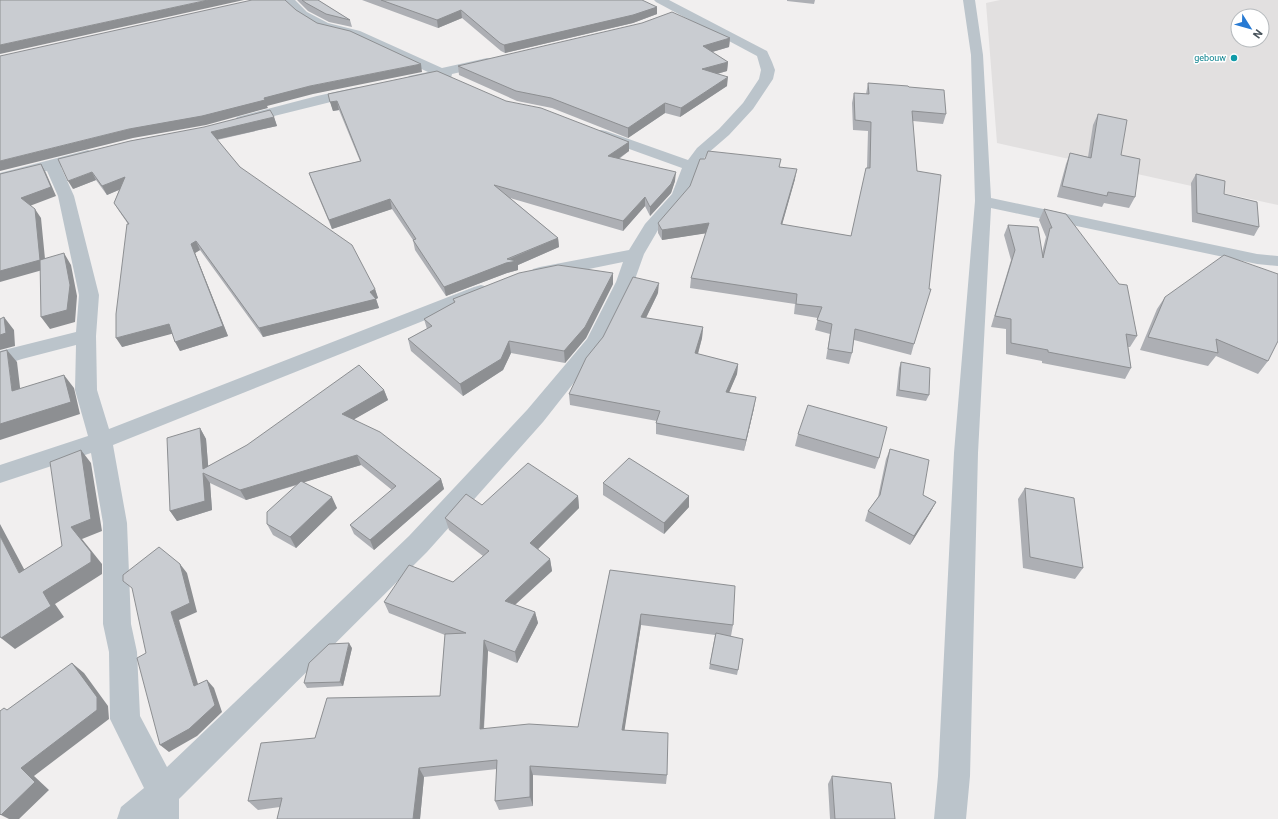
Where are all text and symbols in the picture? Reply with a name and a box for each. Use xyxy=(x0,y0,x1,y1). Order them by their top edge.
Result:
north arrow xyxy=(1230,8,1270,48)
text: N xyxy=(1250,27,1265,41)
place label: gebouw xyxy=(1194,53,1226,63)
marker: gebouw xyxy=(1229,53,1239,63)

